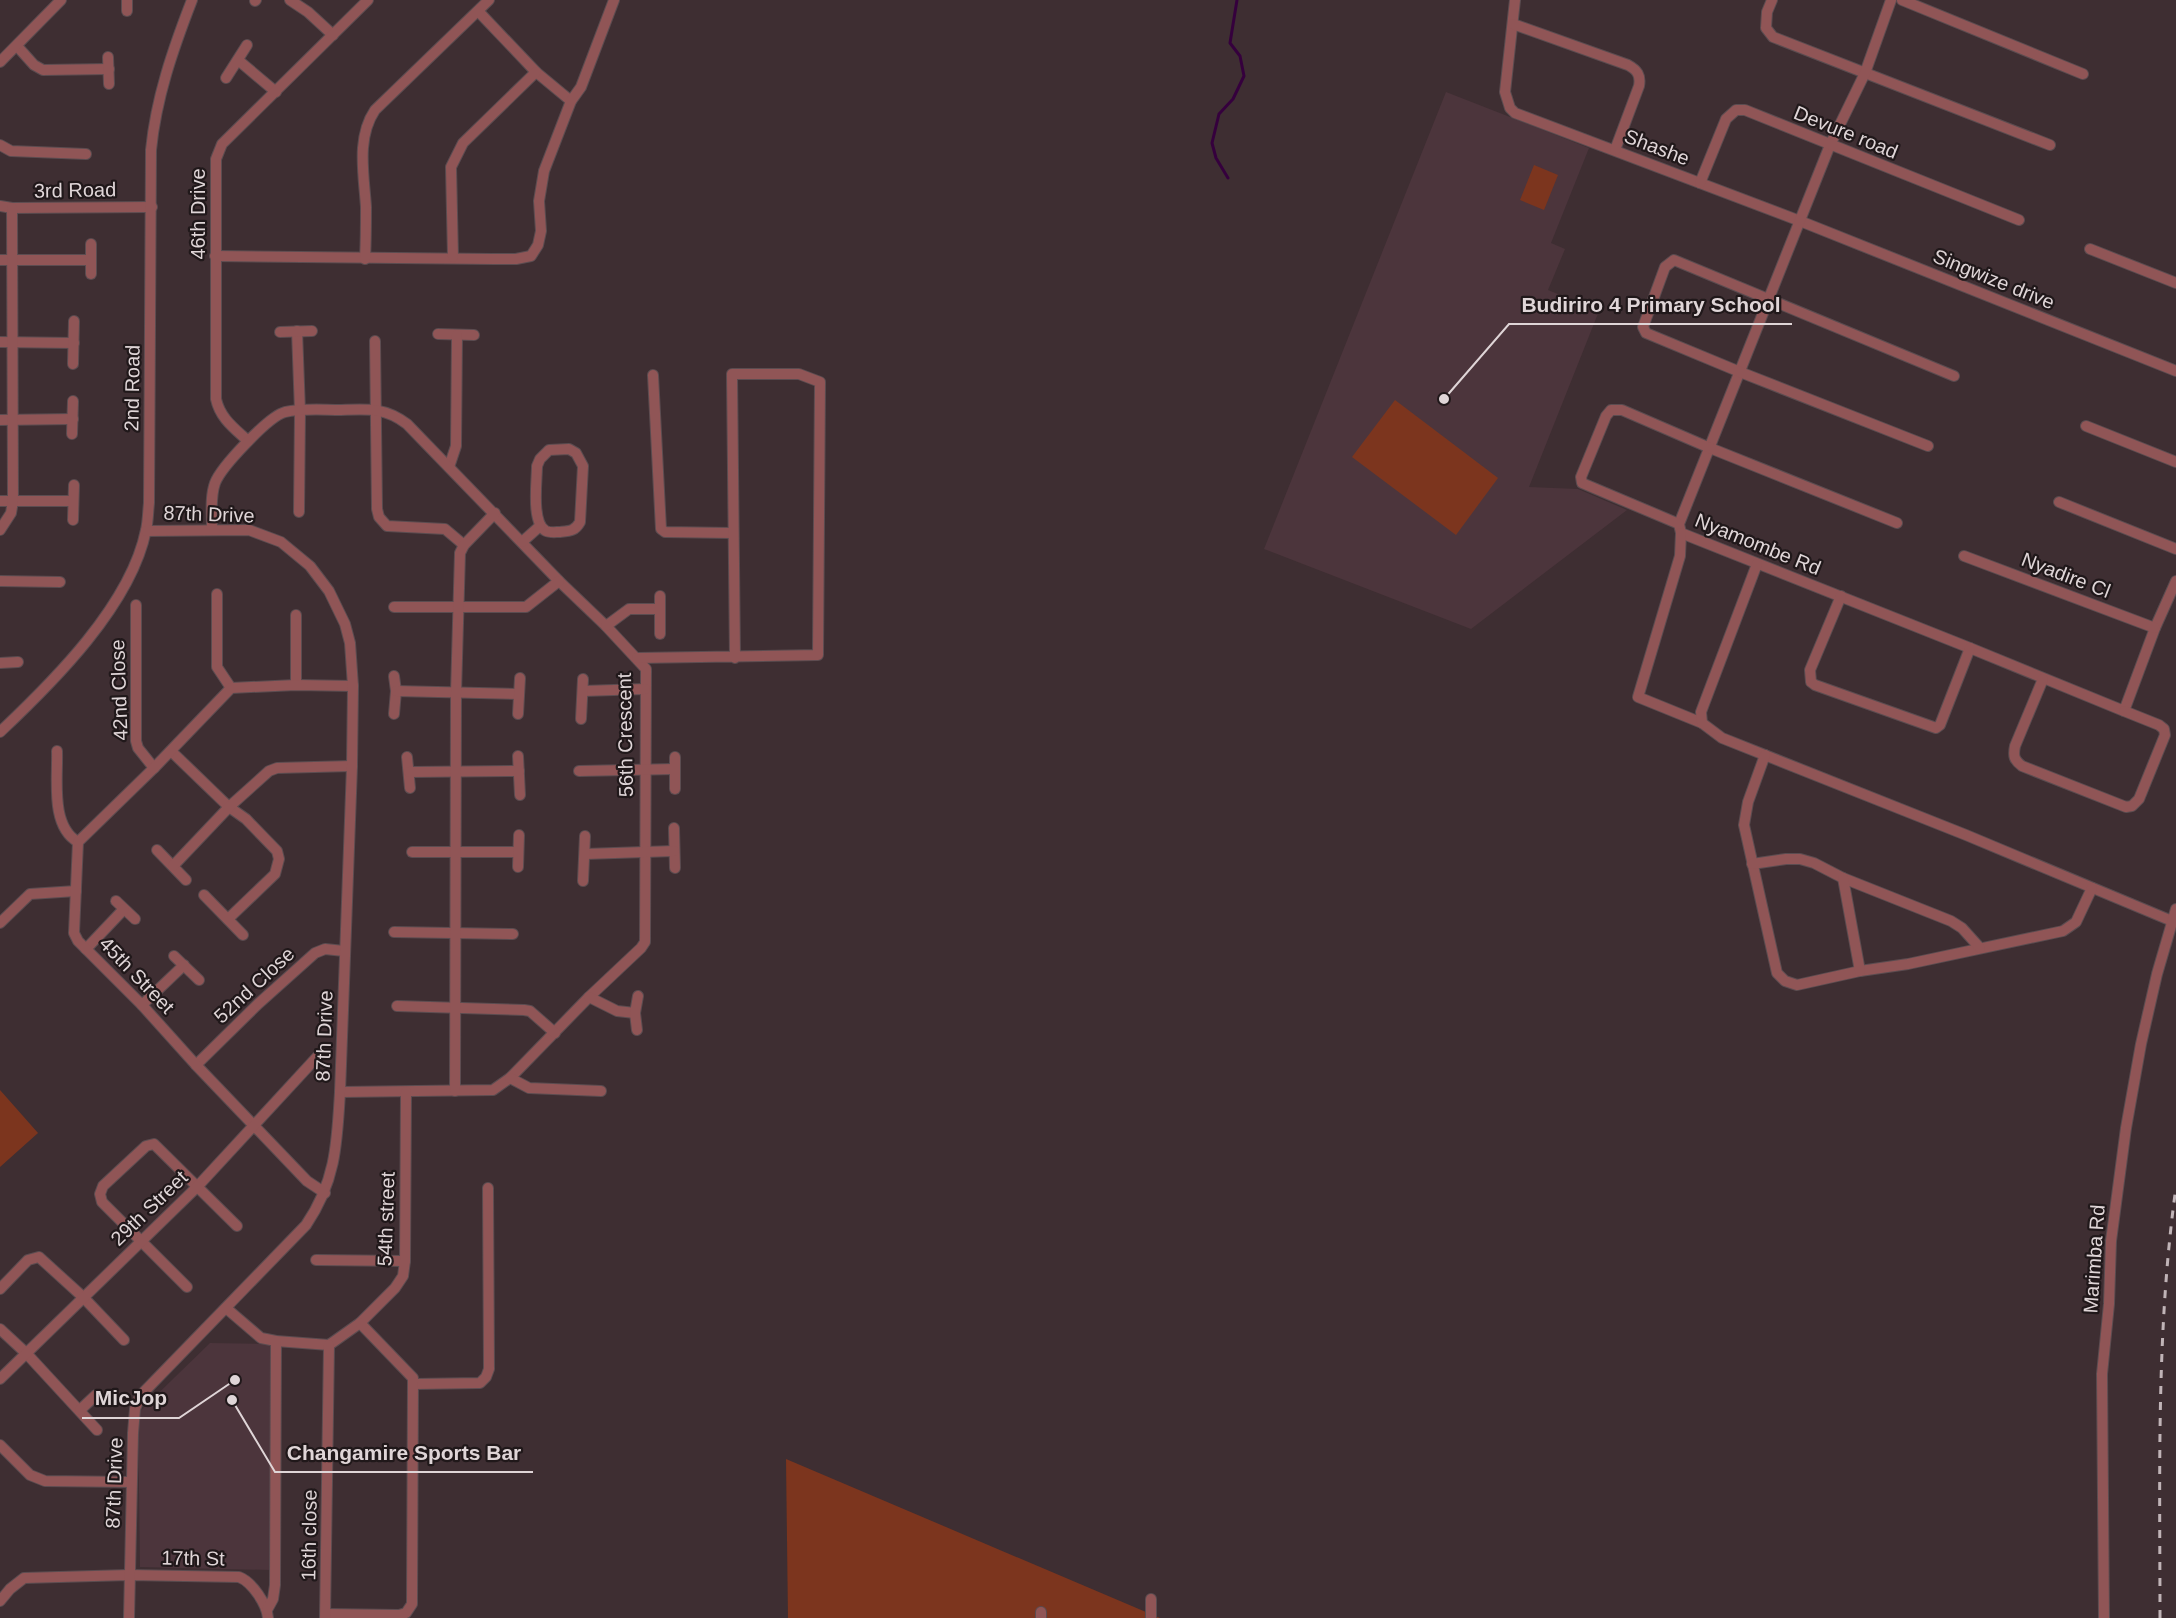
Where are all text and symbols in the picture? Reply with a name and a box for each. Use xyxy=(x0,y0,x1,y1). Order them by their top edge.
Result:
street label: Devure road xyxy=(1791,101,1901,163)
street label: Shashe xyxy=(1621,125,1693,169)
street label: 46th Drive xyxy=(187,168,209,260)
street label: 3rd Road xyxy=(34,178,116,202)
street label: Singwize drive xyxy=(1930,245,2058,313)
callout: Budiriro 4 Primary School xyxy=(1509,285,1792,324)
text: Budiriro 4 Primary School xyxy=(1521,293,1781,316)
street label: 2nd Road xyxy=(120,344,144,432)
street label: 87th Drive xyxy=(163,501,255,527)
street label: Nyamombe Rd xyxy=(1692,509,1824,579)
street label: Nyadire Cl xyxy=(2018,548,2114,602)
street label: 42nd Close xyxy=(106,639,132,741)
street label: 56th Crescent xyxy=(613,672,637,797)
street label: 45th Street xyxy=(95,932,179,1018)
street label: 52nd Close xyxy=(209,942,299,1028)
street label: 87th Drive xyxy=(311,990,337,1082)
street label: 29th Street xyxy=(106,1166,192,1250)
street label: 54th street xyxy=(373,1171,399,1267)
street label: Marimba Rd xyxy=(2079,1204,2109,1314)
callout: MicJop xyxy=(82,1379,179,1418)
text: MicJop xyxy=(95,1386,167,1409)
callout: Changamire Sports Bar xyxy=(275,1433,533,1472)
street label: 87th Drive xyxy=(101,1437,127,1529)
text: Changamire Sports Bar xyxy=(287,1441,521,1464)
street label: 16th close xyxy=(297,1489,321,1581)
street label: 17th St xyxy=(161,1546,225,1570)

